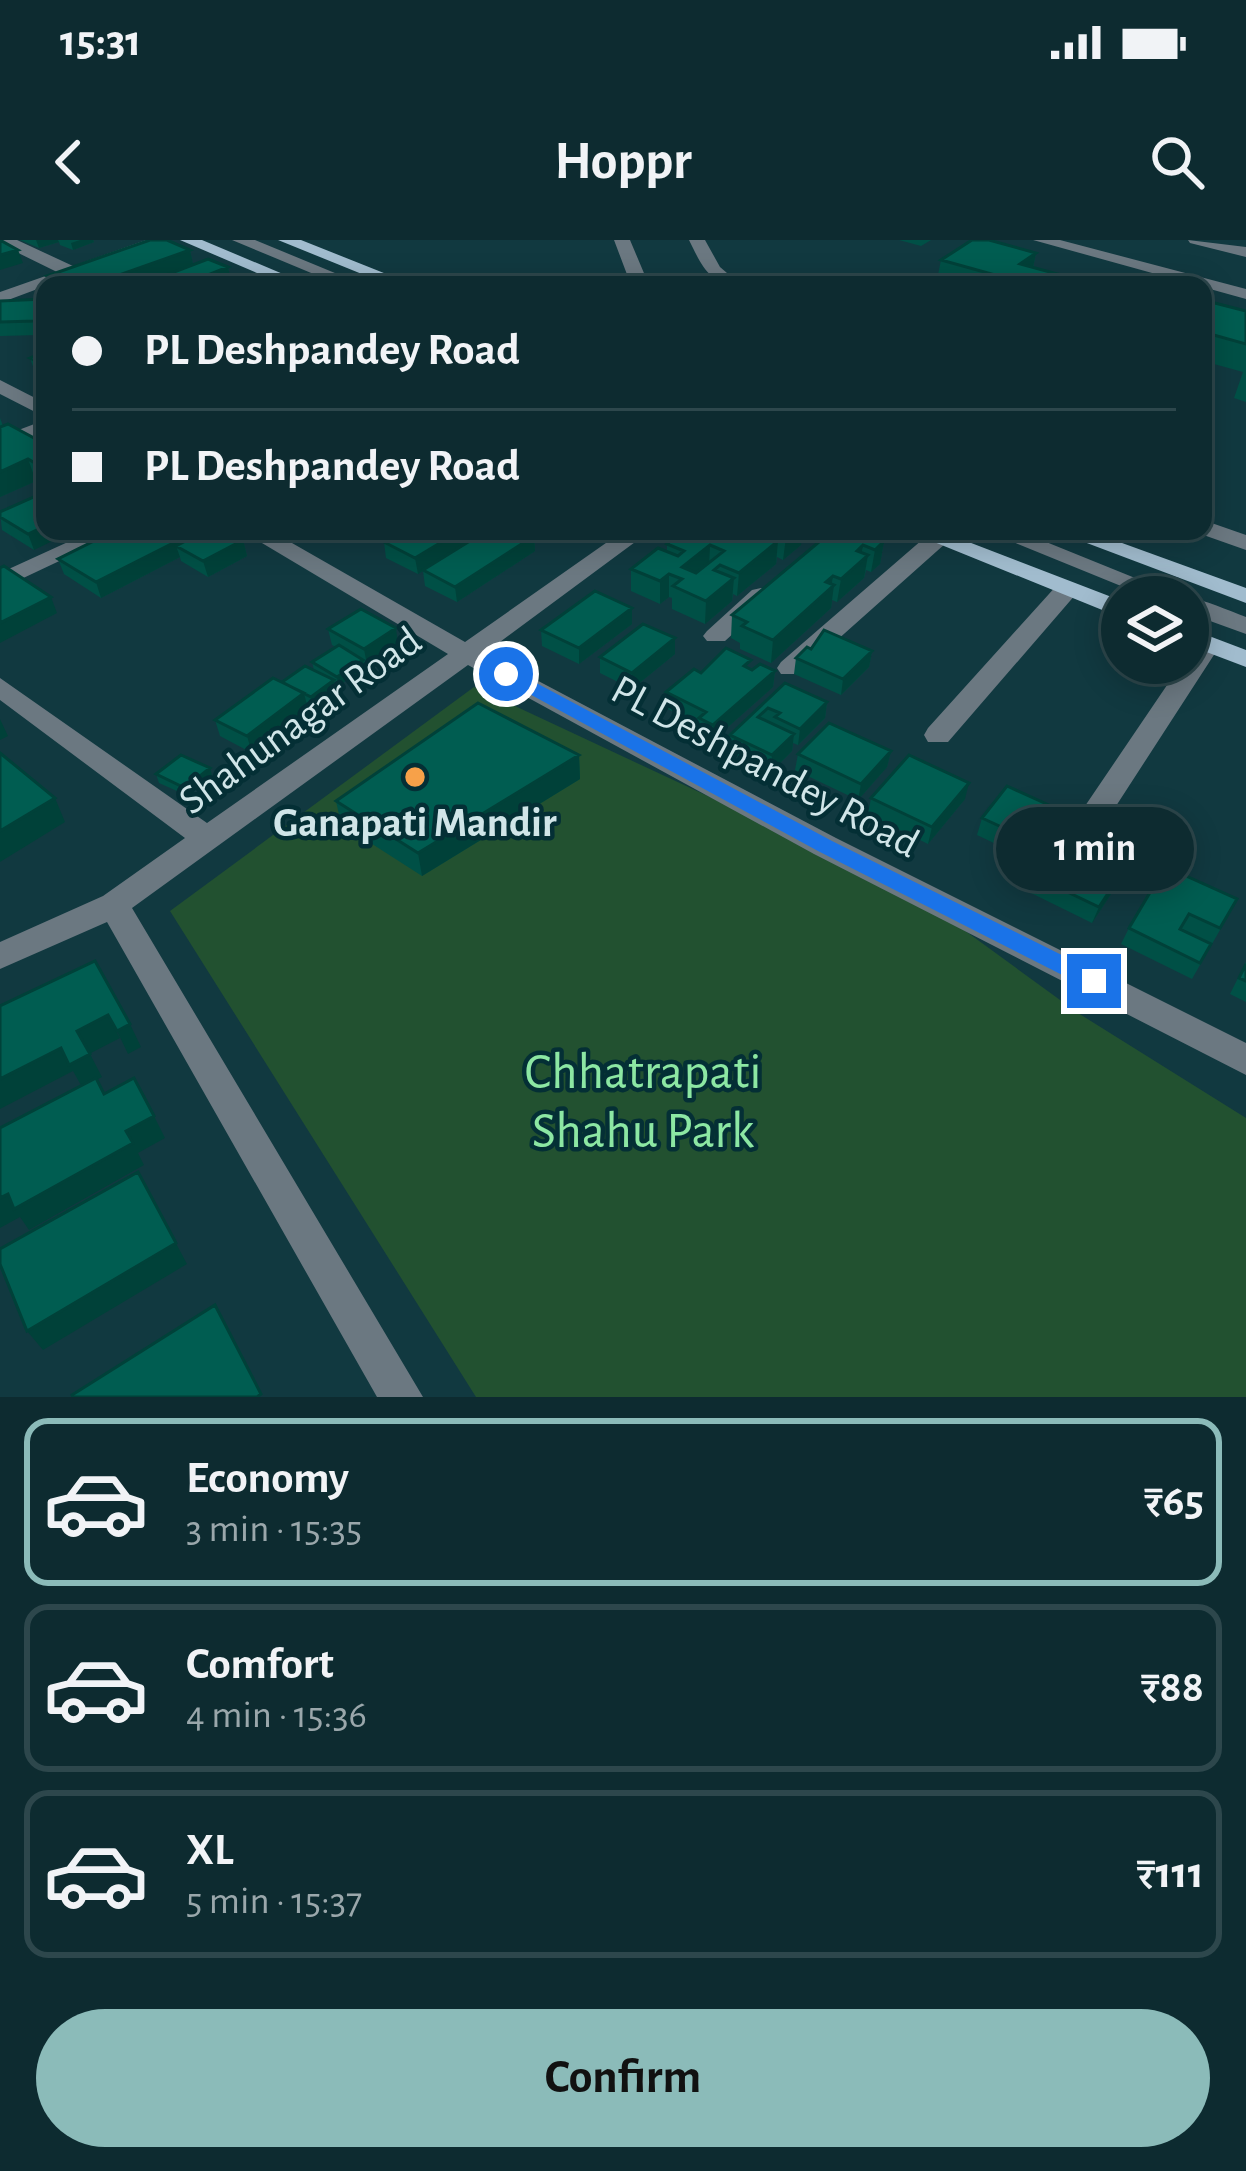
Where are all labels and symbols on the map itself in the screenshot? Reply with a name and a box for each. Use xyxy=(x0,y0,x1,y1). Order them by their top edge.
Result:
street label: Shahunagar Road xyxy=(172,619,429,822)
route start xyxy=(479,647,533,701)
street label: PL Deshpandey Road xyxy=(604,668,926,866)
marker: Ganapati Mandir xyxy=(402,764,428,790)
place label: Ganapati Mandir xyxy=(273,802,557,844)
callout: 1 min xyxy=(995,807,1193,891)
route end xyxy=(1067,954,1121,1008)
park label: Chhatrapati Shahu Park xyxy=(524,1047,762,1157)

